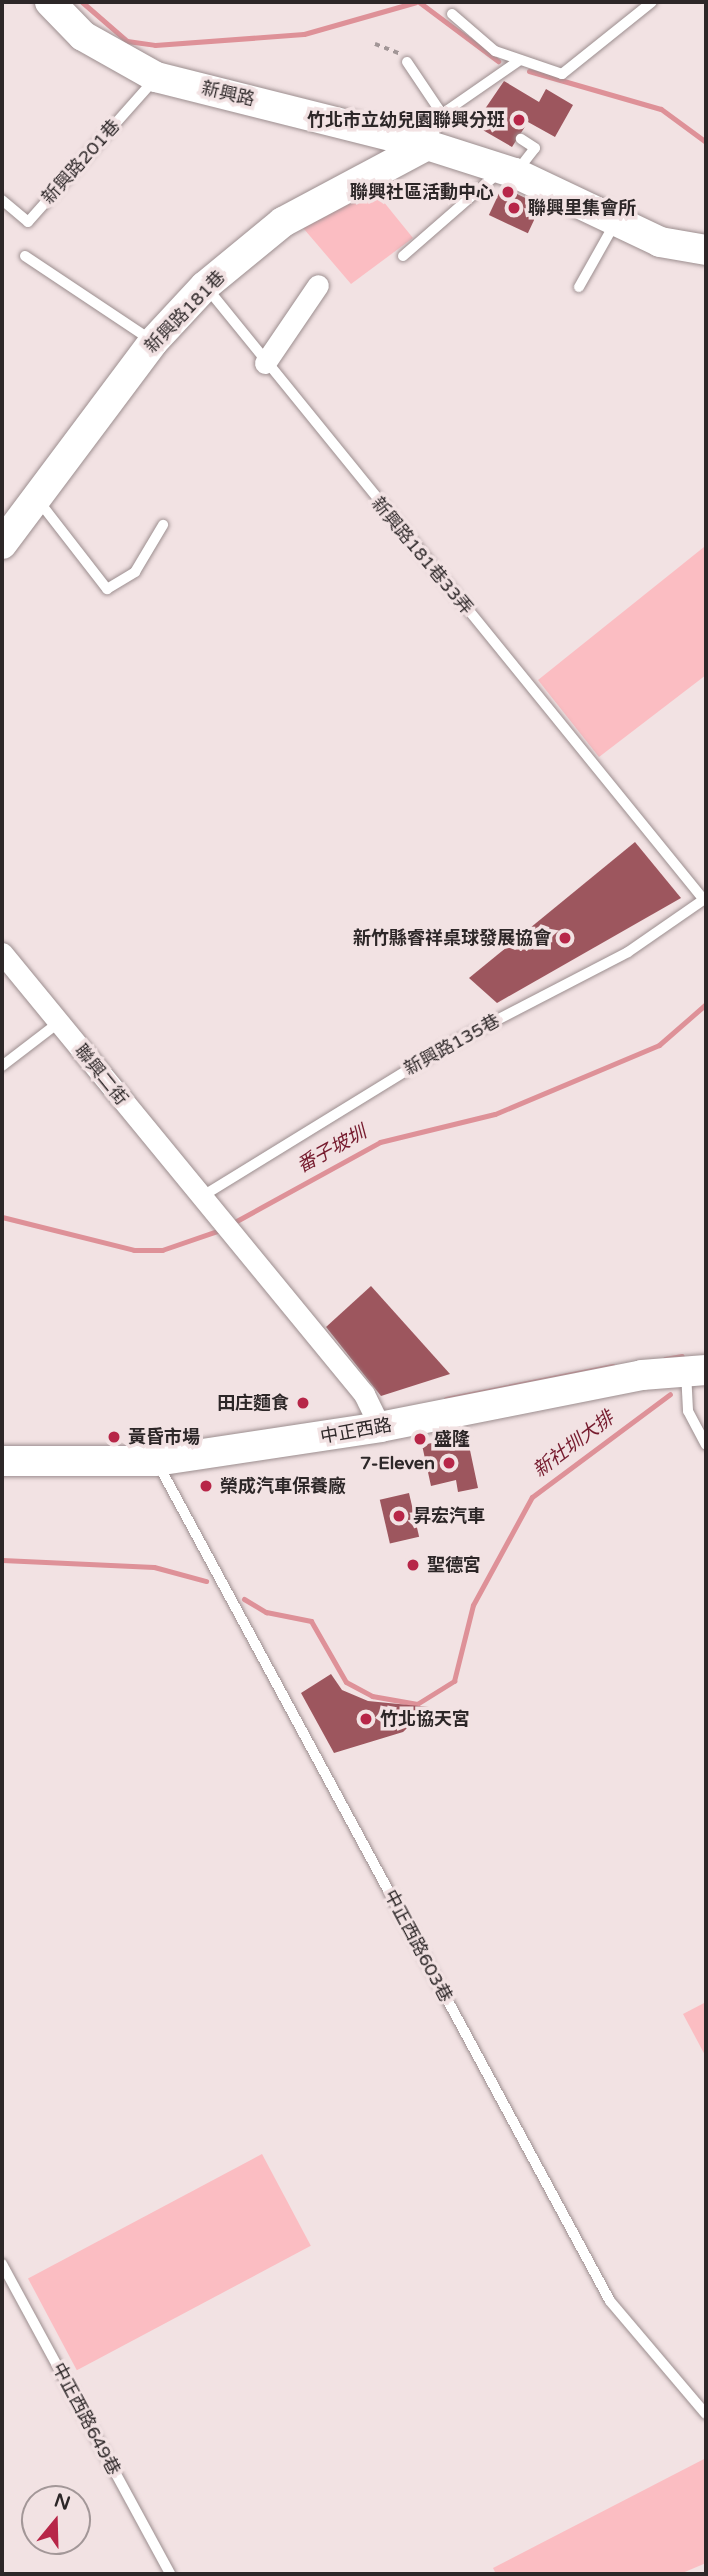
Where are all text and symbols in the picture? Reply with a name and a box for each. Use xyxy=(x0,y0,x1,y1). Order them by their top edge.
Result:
street label: 新興路 xyxy=(199,77,257,111)
place label: 竹北市立幼兒園聯興分班 xyxy=(307,109,505,131)
marker: 竹北市立幼兒園聯興分班 xyxy=(511,112,527,128)
street label: 新興路201巷 xyxy=(38,115,124,209)
place label: 聯興社區活動中心 xyxy=(350,181,494,203)
marker: 聯興社區活動中心 xyxy=(500,184,516,200)
place label: 聯興里集會所 xyxy=(528,197,636,219)
marker: 聯興里集會所 xyxy=(506,200,522,216)
street label: 新興路181巷 xyxy=(140,266,230,358)
street label: 新興路181巷33弄 xyxy=(367,493,477,619)
place label: 新竹縣睿祥桌球發展協會 xyxy=(353,927,551,949)
marker: 新竹縣睿祥桌球發展協會 xyxy=(557,930,573,946)
street label: 新興路135巷 xyxy=(400,1010,504,1080)
street label: 聯興二街 xyxy=(70,1040,132,1110)
water label: 番子坡圳 xyxy=(293,1122,371,1178)
place label: 田庄麵食 xyxy=(217,1392,289,1414)
marker: 田庄麵食 xyxy=(295,1395,311,1411)
water label: 新社圳大排 xyxy=(529,1407,619,1483)
street label: 中正西路 xyxy=(319,1414,393,1448)
place label: 黃昏市場 xyxy=(128,1426,200,1448)
place label: 盛隆 xyxy=(434,1428,470,1450)
marker: 黃昏市場 xyxy=(106,1429,122,1445)
marker: 盛隆 xyxy=(412,1431,428,1447)
place label: 7-Eleven xyxy=(360,1452,435,1474)
marker: 7-Eleven xyxy=(441,1455,457,1471)
place label: 榮成汽車保養廠 xyxy=(220,1475,346,1497)
marker: 榮成汽車保養廠 xyxy=(198,1478,214,1494)
place label: 昇宏汽車 xyxy=(413,1505,485,1527)
marker: 昇宏汽車 xyxy=(391,1508,407,1524)
place label: 聖德宮 xyxy=(427,1554,481,1576)
marker: 聖德宮 xyxy=(405,1557,421,1573)
place label: 竹北協天宮 xyxy=(380,1708,470,1730)
marker: 竹北協天宮 xyxy=(358,1711,374,1727)
street label: 中正西路603巷 xyxy=(379,1886,457,2006)
street label: 中正西路649巷 xyxy=(47,2359,125,2479)
north arrow xyxy=(21,2485,91,2555)
text: N xyxy=(51,2489,73,2515)

